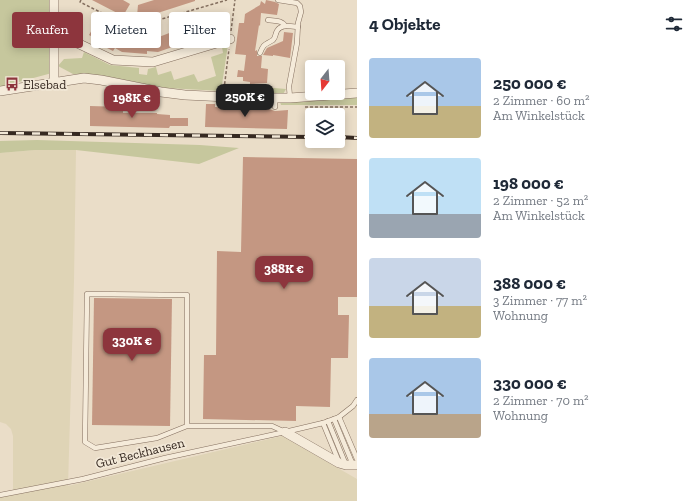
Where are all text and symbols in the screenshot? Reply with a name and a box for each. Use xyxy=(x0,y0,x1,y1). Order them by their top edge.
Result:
chip: Kaufen xyxy=(12,12,83,48)
chip: Mieten xyxy=(91,12,161,48)
chip: Filter xyxy=(169,12,230,48)
icon: filters xyxy=(663,13,685,35)
text: 4 Objekte xyxy=(369,14,440,34)
north arrow xyxy=(305,60,345,100)
map controls xyxy=(305,60,345,148)
text: 250 000 € xyxy=(493,73,567,93)
icon: home xyxy=(401,74,449,122)
bus stop icon: Elsebad xyxy=(4,76,20,92)
place label: Elsebad xyxy=(23,77,66,92)
pin: 250K € xyxy=(212,84,278,118)
pin: 198K € xyxy=(99,85,165,119)
text: 250K € xyxy=(225,89,265,104)
text: 198K € xyxy=(113,90,151,105)
text: 2 Zimmer · 60 m² xyxy=(493,93,589,108)
button: layers xyxy=(305,108,345,148)
text: Am Winkelstück xyxy=(493,108,585,123)
text: 198 000 € xyxy=(493,173,564,193)
icon: home xyxy=(401,174,449,222)
text: 2 Zimmer · 52 m² xyxy=(493,193,588,208)
text: Am Winkelstück xyxy=(493,208,585,223)
pin: 388K € xyxy=(251,256,317,290)
text: 388K € xyxy=(264,261,304,276)
text: 388 000 € xyxy=(493,273,566,293)
icon: home xyxy=(401,274,449,322)
text: 3 Zimmer · 77 m² xyxy=(493,293,587,308)
text: Wohnung xyxy=(493,308,548,323)
pin: 330K € xyxy=(99,328,165,362)
text: 330K € xyxy=(112,333,152,348)
text: 330 000 € xyxy=(493,373,567,393)
icon: home xyxy=(401,374,449,422)
text: 2 Zimmer · 70 m² xyxy=(493,393,589,408)
text: Wohnung xyxy=(493,408,548,423)
street label: Gut Beckhausen xyxy=(94,435,186,471)

